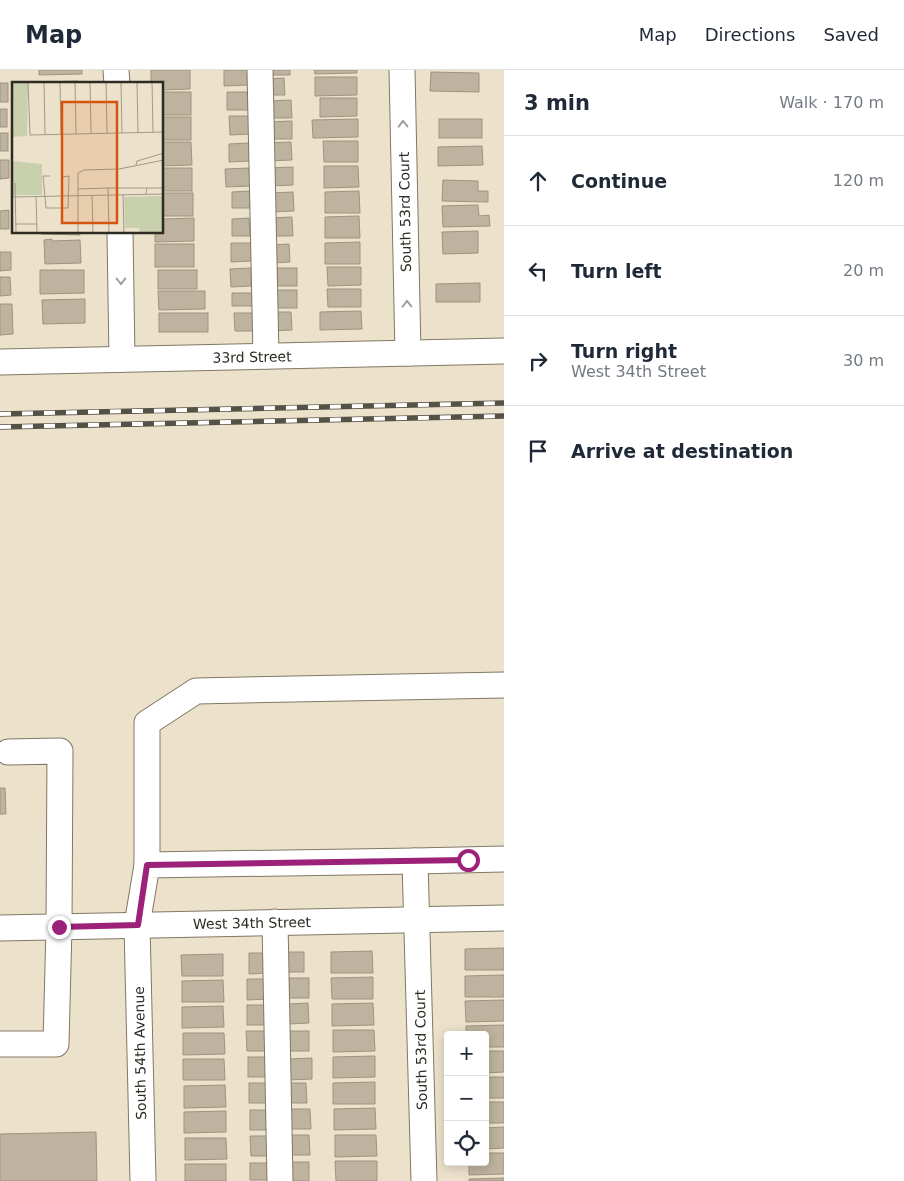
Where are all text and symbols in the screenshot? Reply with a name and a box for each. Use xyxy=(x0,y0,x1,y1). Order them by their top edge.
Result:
text: Map xyxy=(25,21,82,49)
text: Map xyxy=(639,24,677,45)
text: Directions xyxy=(705,24,795,45)
text: Saved xyxy=(823,24,879,45)
inset map xyxy=(12,82,164,234)
text: 3 min xyxy=(524,91,590,115)
text: Walk · 170 m xyxy=(779,93,884,112)
one-way arrow xyxy=(398,120,408,128)
street label: South 53rd Court xyxy=(396,151,414,272)
icon: ahead xyxy=(524,167,552,195)
text: Continue xyxy=(571,170,667,192)
text: 120 m xyxy=(833,171,884,190)
icon: left xyxy=(524,257,552,285)
text: Turn left xyxy=(571,260,662,282)
text: 20 m xyxy=(843,261,884,280)
one-way arrow xyxy=(115,277,126,285)
one-way arrow xyxy=(402,300,412,308)
text: Turn right xyxy=(571,340,677,362)
icon: right xyxy=(524,347,552,375)
street label: 33rd Street xyxy=(212,348,292,366)
text: 30 m xyxy=(843,351,884,370)
text: West 34th Street xyxy=(571,362,706,381)
icon: arrive xyxy=(524,437,552,465)
text: Arrive at destination xyxy=(571,440,793,462)
route start xyxy=(457,849,480,872)
street label: West 34th Street xyxy=(193,914,312,932)
route end xyxy=(48,916,71,939)
street label: South 54th Avenue xyxy=(131,986,149,1120)
street label: South 53rd Court xyxy=(412,989,430,1110)
map controls xyxy=(444,1031,489,1166)
button: + xyxy=(444,1031,489,1076)
button: − xyxy=(444,1076,489,1121)
button: locate xyxy=(444,1121,489,1166)

